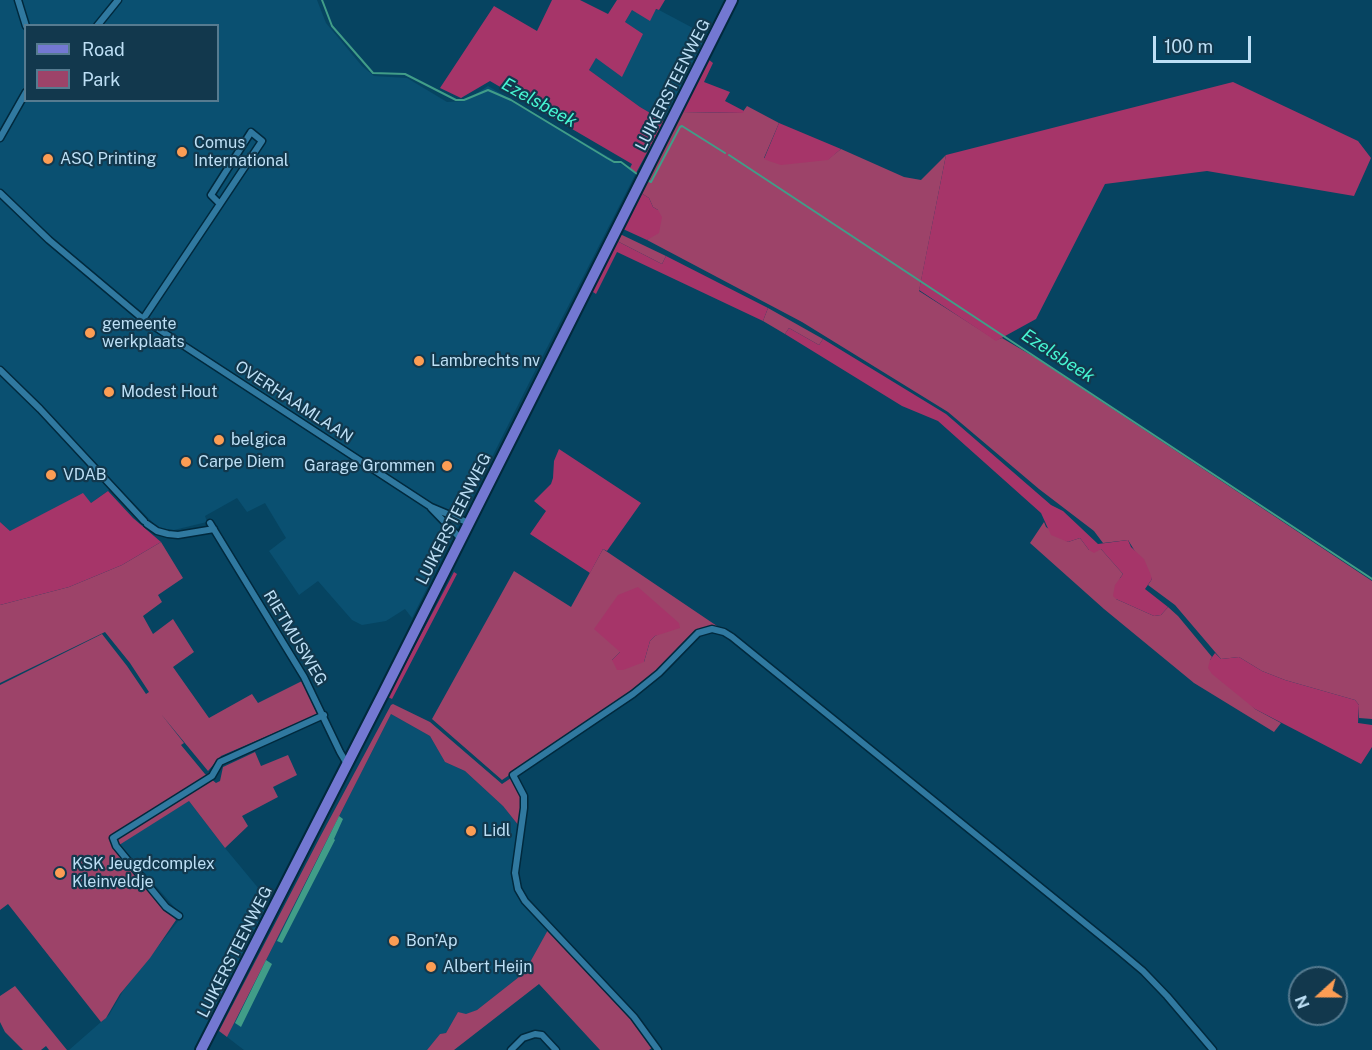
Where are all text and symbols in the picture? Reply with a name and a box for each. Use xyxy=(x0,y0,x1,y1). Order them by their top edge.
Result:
street label: LUIKERSTEENWEG xyxy=(632,16,714,154)
legend xyxy=(24,24,219,102)
scale bar xyxy=(1156,24,1254,62)
text: 100 m xyxy=(1164,36,1213,57)
text: Road xyxy=(82,39,125,60)
text: Park xyxy=(82,69,120,90)
water label: Ezelsbeek xyxy=(498,74,580,132)
place label: Comus International xyxy=(194,133,289,171)
marker: Comus International xyxy=(175,145,189,159)
place label: ASQ Printing xyxy=(60,149,156,169)
marker: ASQ Printing xyxy=(41,152,55,166)
place label: gemeente werkplaats xyxy=(102,314,185,352)
water label: Ezelsbeek xyxy=(1018,324,1098,388)
marker: gemeente werkplaats xyxy=(83,326,97,340)
place label: Lambrechts nv xyxy=(431,351,540,371)
marker: Lambrechts nv xyxy=(412,354,426,368)
street label: OVERHAAMLAAN xyxy=(231,357,357,447)
place label: Modest Hout xyxy=(121,382,217,402)
marker: Modest Hout xyxy=(102,385,116,399)
place label: belgica xyxy=(231,430,286,450)
marker: belgica xyxy=(212,433,226,447)
street label: LUIKERSTEENWEG xyxy=(413,450,495,588)
place label: Carpe Diem xyxy=(198,452,284,472)
marker: Carpe Diem xyxy=(179,455,193,469)
place label: Garage Grommen xyxy=(304,456,435,476)
marker: Garage Grommen xyxy=(440,459,454,473)
place label: VDAB xyxy=(63,465,106,485)
marker: VDAB xyxy=(44,468,58,482)
street label: RIETMUSWEG xyxy=(259,587,331,689)
place label: Lidl xyxy=(483,821,511,841)
marker: Lidl xyxy=(464,824,478,838)
place label: KSK Jeugdcomplex Kleinveldje xyxy=(72,854,215,892)
marker: KSK Jeugdcomplex Kleinveldje xyxy=(53,866,67,880)
street label: LUIKERSTEENWEG xyxy=(194,883,276,1021)
place label: Bon’Ap xyxy=(406,931,458,951)
marker: Bon’Ap xyxy=(387,934,401,948)
place label: Albert Heijn xyxy=(443,957,533,977)
marker: Albert Heijn xyxy=(424,960,438,974)
north arrow xyxy=(1288,966,1348,1026)
text: N xyxy=(1291,993,1314,1011)

